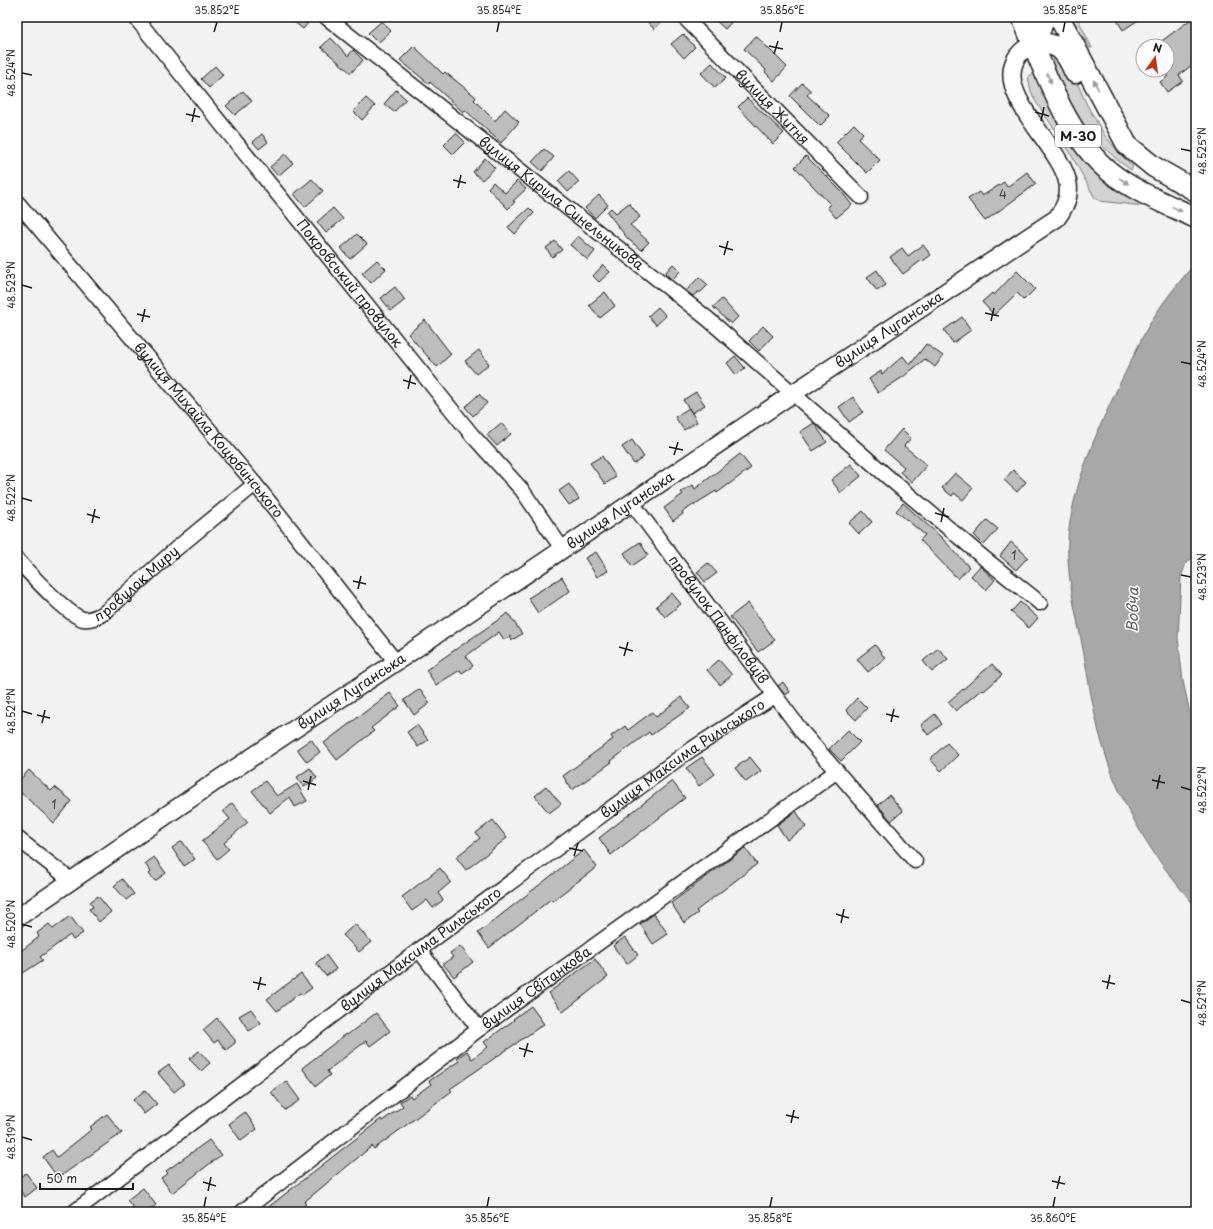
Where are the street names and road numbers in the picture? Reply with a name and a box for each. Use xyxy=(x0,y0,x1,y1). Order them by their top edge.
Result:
street label: вулиця Житня xyxy=(731,64,815,149)
road number: М-30 xyxy=(1055,125,1101,147)
street label: вулиця Кирила Синельникова xyxy=(475,131,649,275)
street label: Покровський провулок xyxy=(292,214,409,352)
street label: вулиця Луганська xyxy=(830,285,947,373)
street label: вулиця Михайла Коцюбинського xyxy=(129,337,289,522)
street label: вулиця Луганська xyxy=(562,466,678,554)
street label: провулок Миру xyxy=(90,540,183,626)
street label: провулок Панфіловців xyxy=(664,550,774,688)
street label: вулиця Луганська xyxy=(293,647,410,735)
street label: вулиця Максима Рильського xyxy=(596,694,769,823)
street label: вулиця Максима Рильського xyxy=(336,882,506,1016)
street label: вулиця Світанкова xyxy=(477,940,595,1034)

